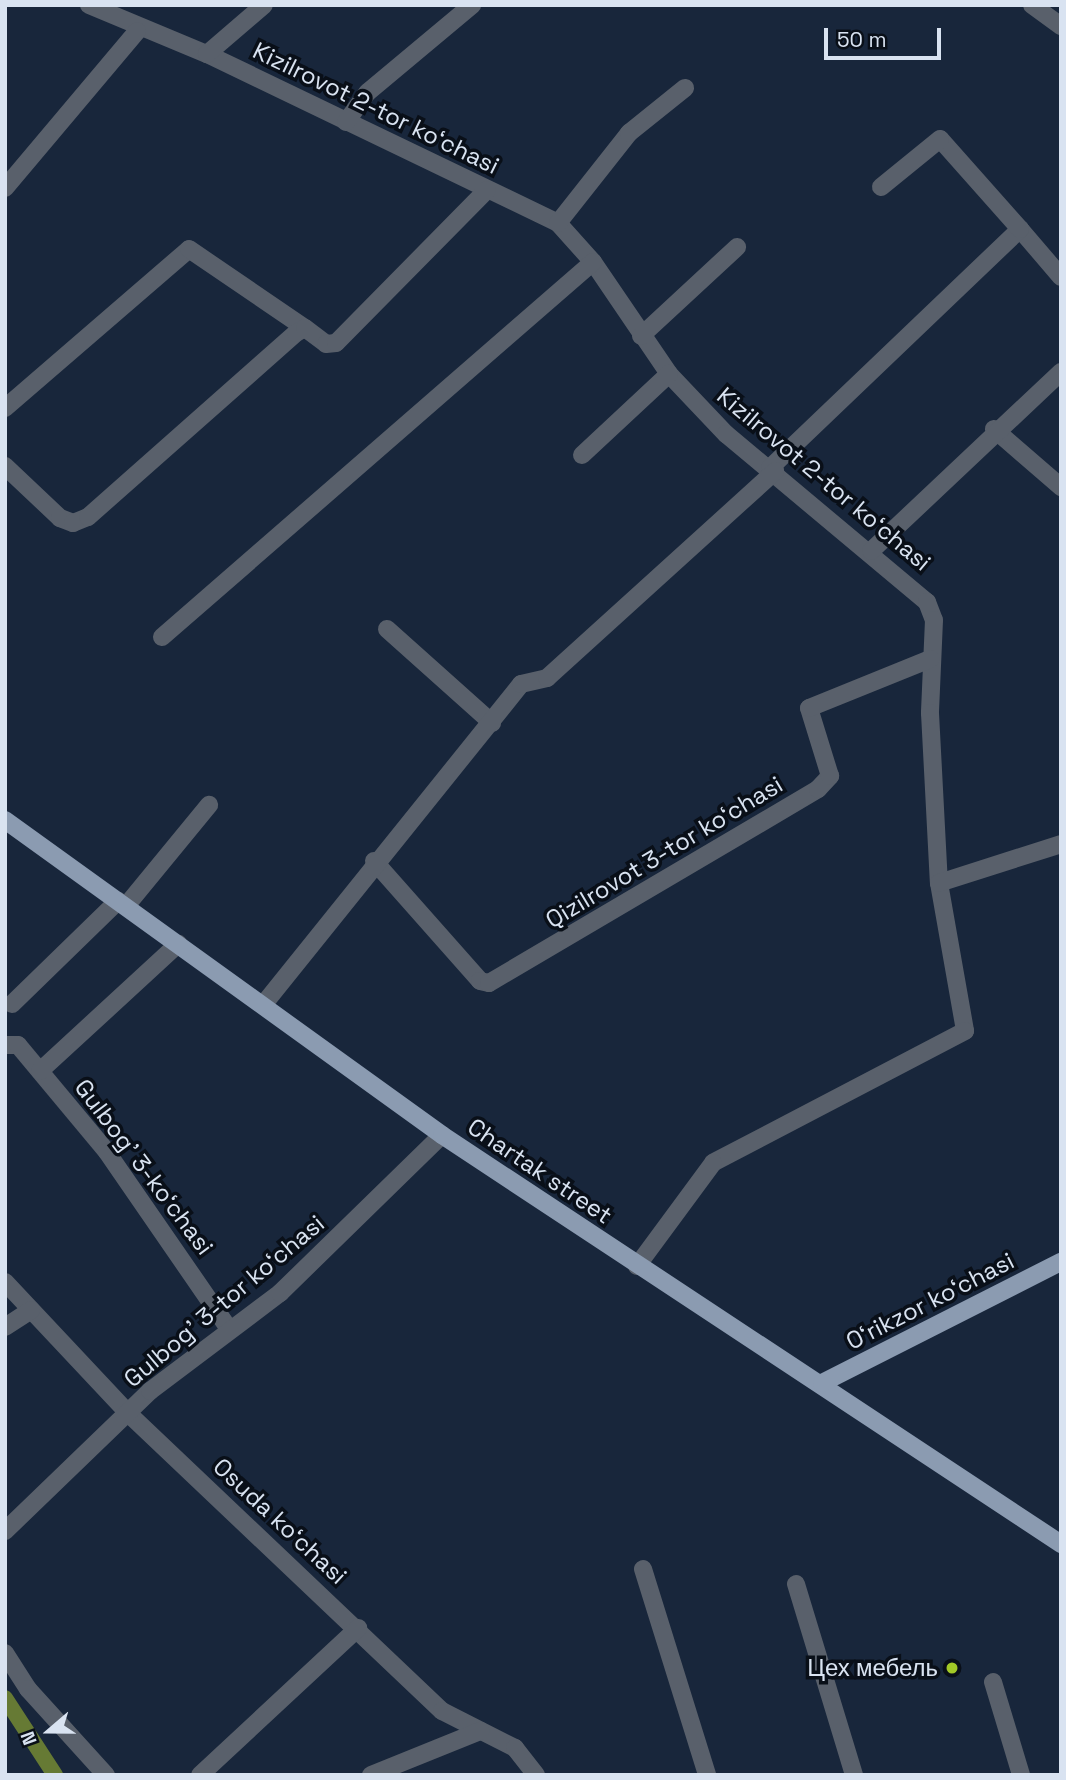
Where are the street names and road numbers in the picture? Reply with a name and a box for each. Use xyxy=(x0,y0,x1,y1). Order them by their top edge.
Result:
street label: Kizilrovot 2-tor koʻchasi xyxy=(248,36,504,180)
street label: Kizilrovot 2-tor koʻchasi xyxy=(711,381,937,577)
street label: Qizilrovot 3-tor koʻchasi xyxy=(540,770,788,934)
street label: Gulbog' 3-koʻchasi xyxy=(69,1073,219,1261)
street label: Chartak street xyxy=(462,1112,618,1230)
street label: Gulbog' 3-tor koʻchasi xyxy=(118,1209,330,1393)
street label: Oʻrikzor koʻchasi xyxy=(841,1246,1019,1356)
street label: Osuda koʻchasi xyxy=(207,1452,353,1590)

